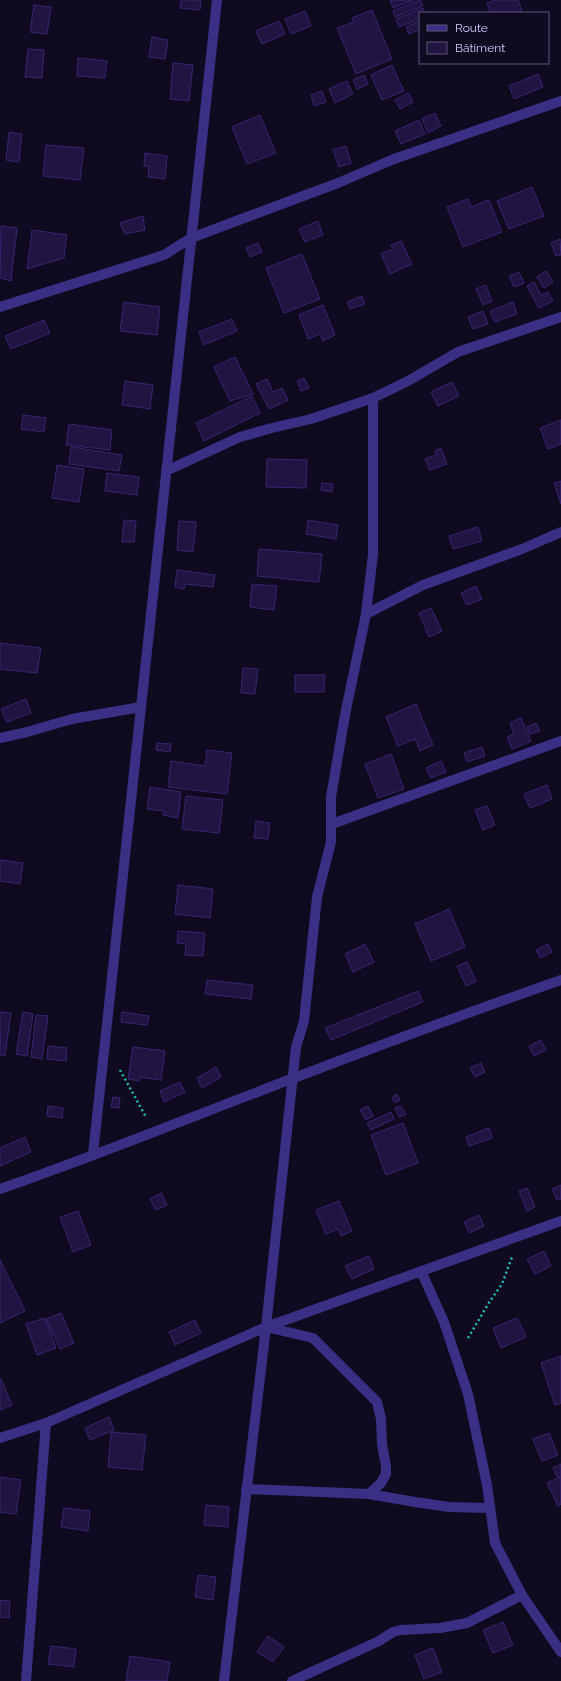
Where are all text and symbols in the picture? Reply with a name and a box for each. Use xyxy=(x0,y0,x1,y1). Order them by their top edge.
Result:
legend xyxy=(419,12,549,64)
text: Route xyxy=(455,21,488,35)
text: Bâtiment xyxy=(455,41,505,55)

